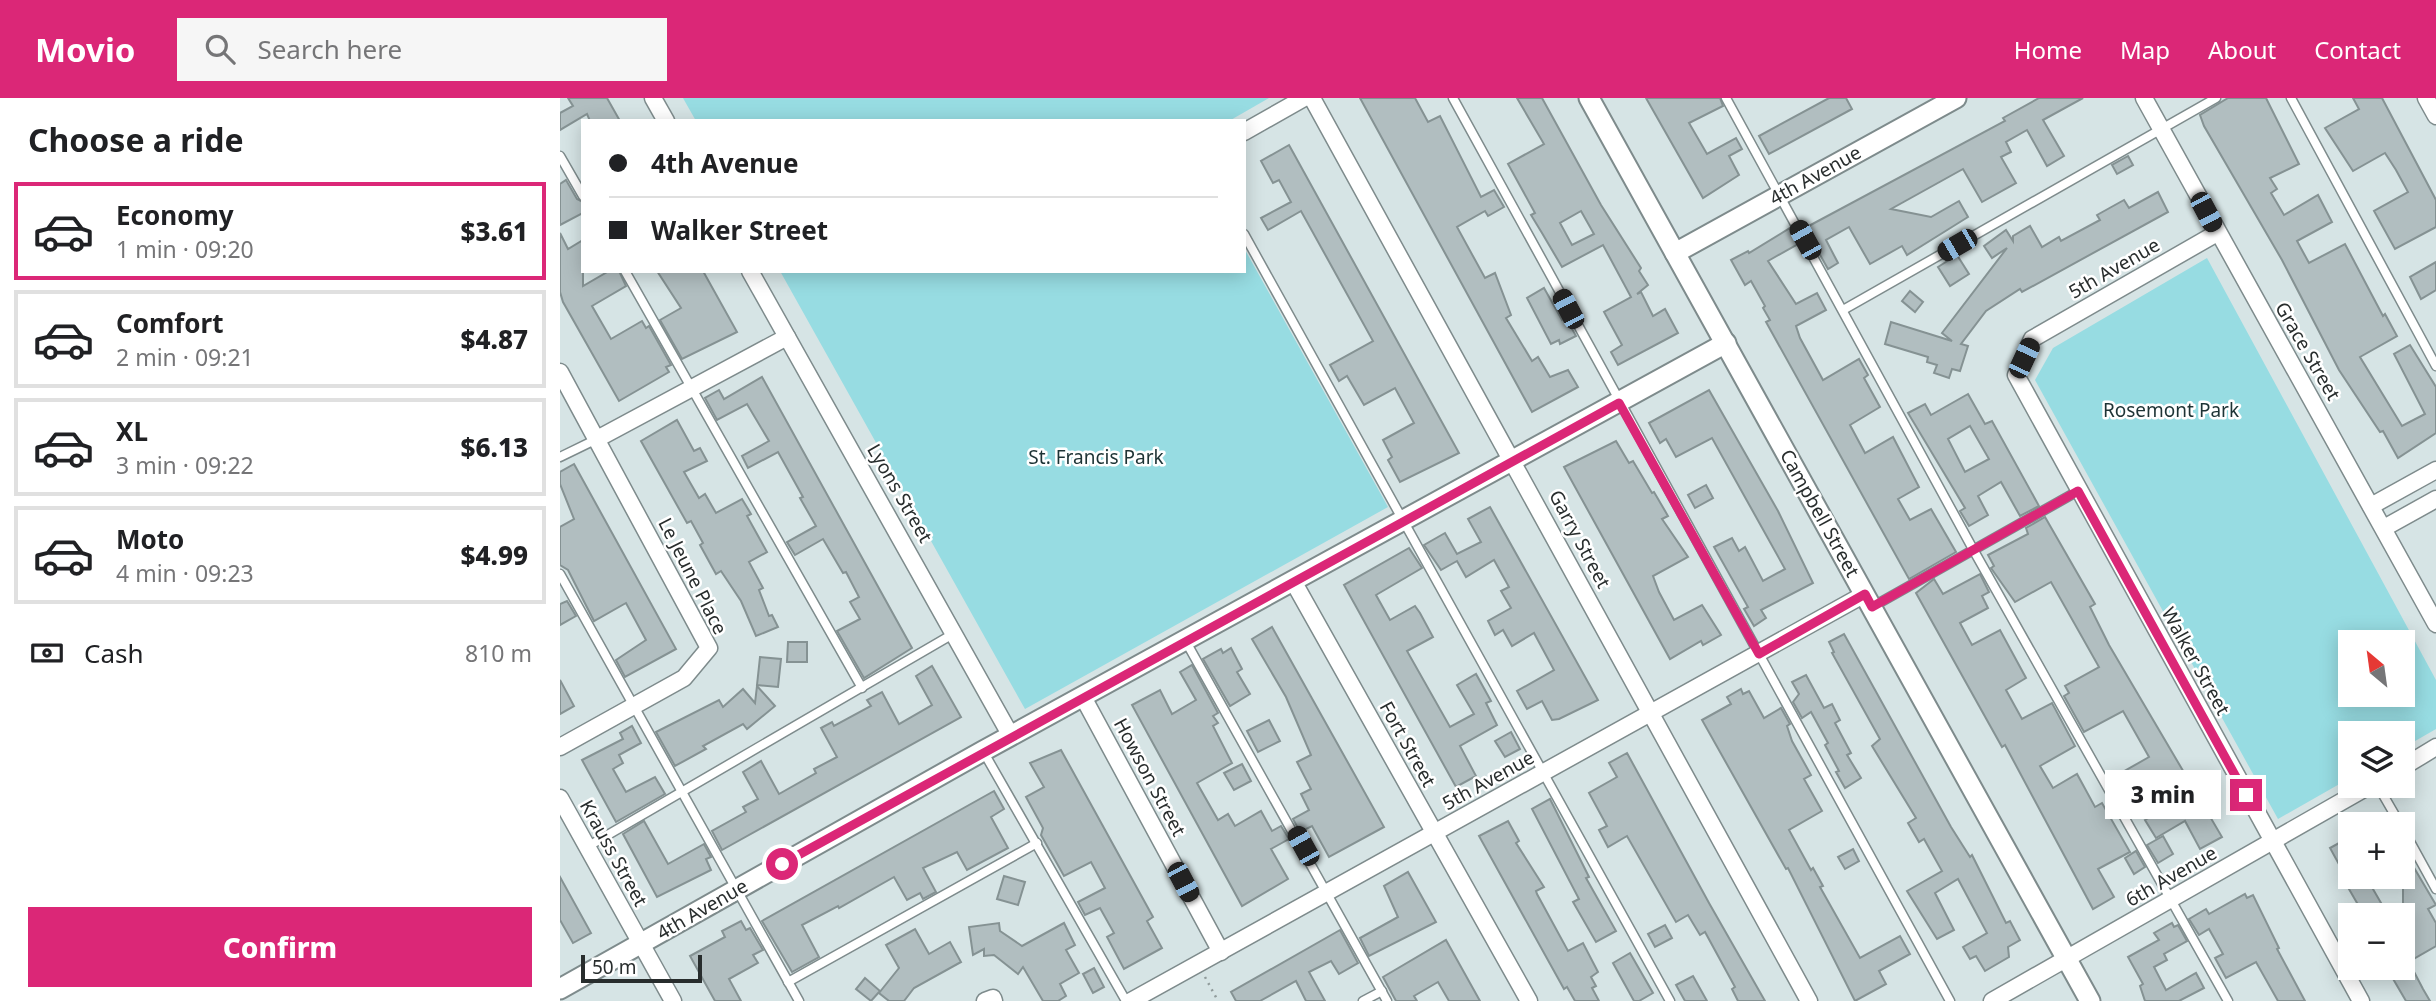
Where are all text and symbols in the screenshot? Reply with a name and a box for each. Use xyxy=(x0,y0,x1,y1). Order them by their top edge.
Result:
search box xyxy=(177,18,667,81)
text: Movio xyxy=(35,27,135,72)
icon: search xyxy=(201,30,239,68)
text: Search here xyxy=(257,31,402,67)
text: Home xyxy=(2014,33,2082,66)
text: Map xyxy=(2120,33,2170,66)
text: About xyxy=(2208,33,2276,66)
text: Contact xyxy=(2314,33,2401,66)
text: Choose a ride xyxy=(28,118,244,161)
street label: 4th Avenue xyxy=(1764,139,1866,211)
text: 4th Avenue xyxy=(651,145,799,181)
car xyxy=(2187,189,2226,235)
text: Economy xyxy=(116,197,234,233)
icon: car xyxy=(32,200,95,263)
text: Walker Street xyxy=(651,212,828,248)
text: $3.61 xyxy=(461,213,528,249)
car xyxy=(1786,217,1825,263)
car xyxy=(1934,225,1981,265)
street label: 5th Avenue xyxy=(2064,231,2164,305)
text: 1 min · 09:20 xyxy=(116,233,254,265)
car xyxy=(1549,286,1588,332)
street label: Grace Street xyxy=(2269,297,2347,405)
text: Comfort xyxy=(116,305,224,341)
icon: car xyxy=(32,308,95,371)
text: $4.87 xyxy=(461,321,528,357)
car xyxy=(2006,335,2043,381)
text: 2 min · 09:21 xyxy=(116,341,254,373)
park label: Rosemont Park xyxy=(2103,397,2239,423)
text: XL xyxy=(116,413,148,449)
icon: car xyxy=(32,416,95,479)
text: $6.13 xyxy=(461,429,528,465)
street label: Lyons Street xyxy=(861,439,939,547)
park label: St. Francis Park xyxy=(1028,444,1164,470)
street label: Campbell Street xyxy=(1774,444,1866,582)
text: 3 min · 09:22 xyxy=(116,449,254,481)
street label: Garry Street xyxy=(1543,485,1617,593)
street label: Le Jeune Place xyxy=(652,513,734,639)
text: Moto xyxy=(116,521,184,557)
icon: car xyxy=(32,524,95,587)
text: $4.99 xyxy=(461,537,528,573)
text: 4 min · 09:23 xyxy=(116,557,254,589)
street label: Walker Street xyxy=(2156,602,2236,720)
north arrow xyxy=(2338,630,2415,707)
map controls xyxy=(2338,630,2415,980)
icon: cash xyxy=(28,634,66,672)
text: Cash xyxy=(84,635,144,671)
text: 810 m xyxy=(465,637,532,669)
street label: Fort Street xyxy=(1374,697,1442,792)
street label: Howson Street xyxy=(1108,713,1192,841)
button: layers xyxy=(2338,721,2415,798)
street label: 5th Avenue xyxy=(1437,744,1539,816)
callout: 3 min xyxy=(2106,770,2222,820)
text: 3 min xyxy=(2131,778,2195,810)
route end xyxy=(2230,779,2262,811)
street label: Krauss Street xyxy=(574,795,654,911)
button: + xyxy=(2338,812,2415,889)
car xyxy=(1284,823,1323,869)
street label: 6th Avenue xyxy=(2121,839,2221,913)
route start xyxy=(766,848,798,880)
car xyxy=(1164,859,1203,905)
street label: 4th Avenue xyxy=(652,872,752,946)
button: − xyxy=(2338,903,2415,980)
button: Confirm xyxy=(28,907,532,987)
scale bar xyxy=(581,952,702,984)
text: 50 m xyxy=(592,954,636,980)

